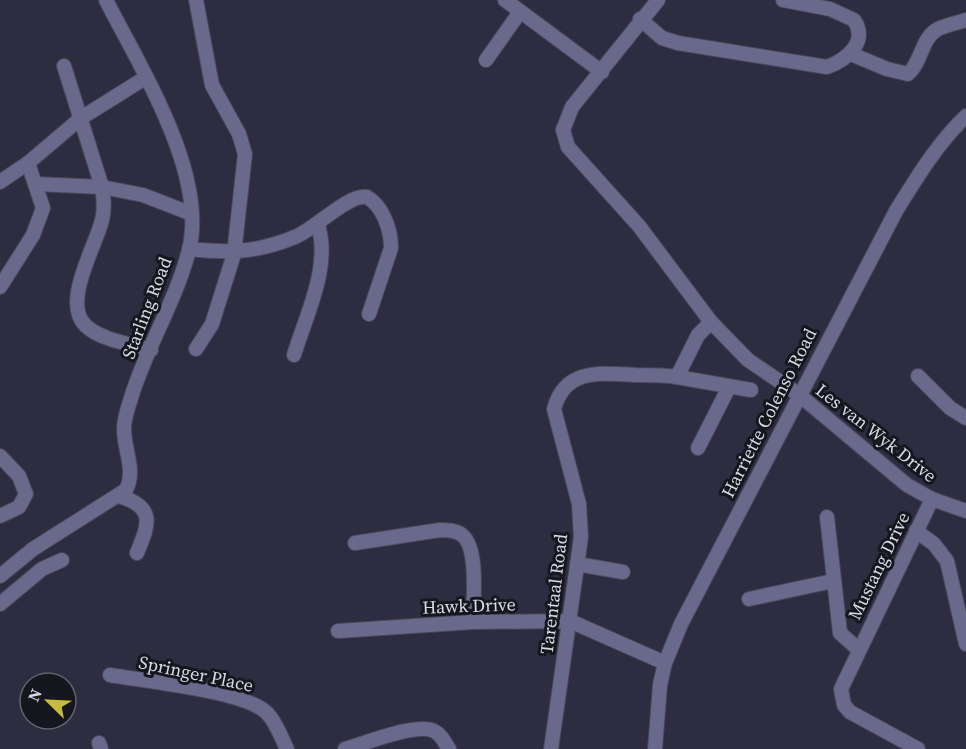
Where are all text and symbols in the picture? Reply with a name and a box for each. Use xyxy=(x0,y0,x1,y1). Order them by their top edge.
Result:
street label: Starling Road xyxy=(116,253,177,362)
street label: Harriette Colenso Road xyxy=(715,324,822,502)
street label: Les van Wyk Drive xyxy=(811,377,942,488)
street label: Mustang Drive xyxy=(842,508,915,624)
street label: Tarentaal Road xyxy=(534,532,573,656)
street label: Hawk Drive xyxy=(422,591,516,620)
street label: Springer Place xyxy=(137,649,256,698)
north arrow xyxy=(18,671,78,731)
text: N xyxy=(22,685,47,705)

